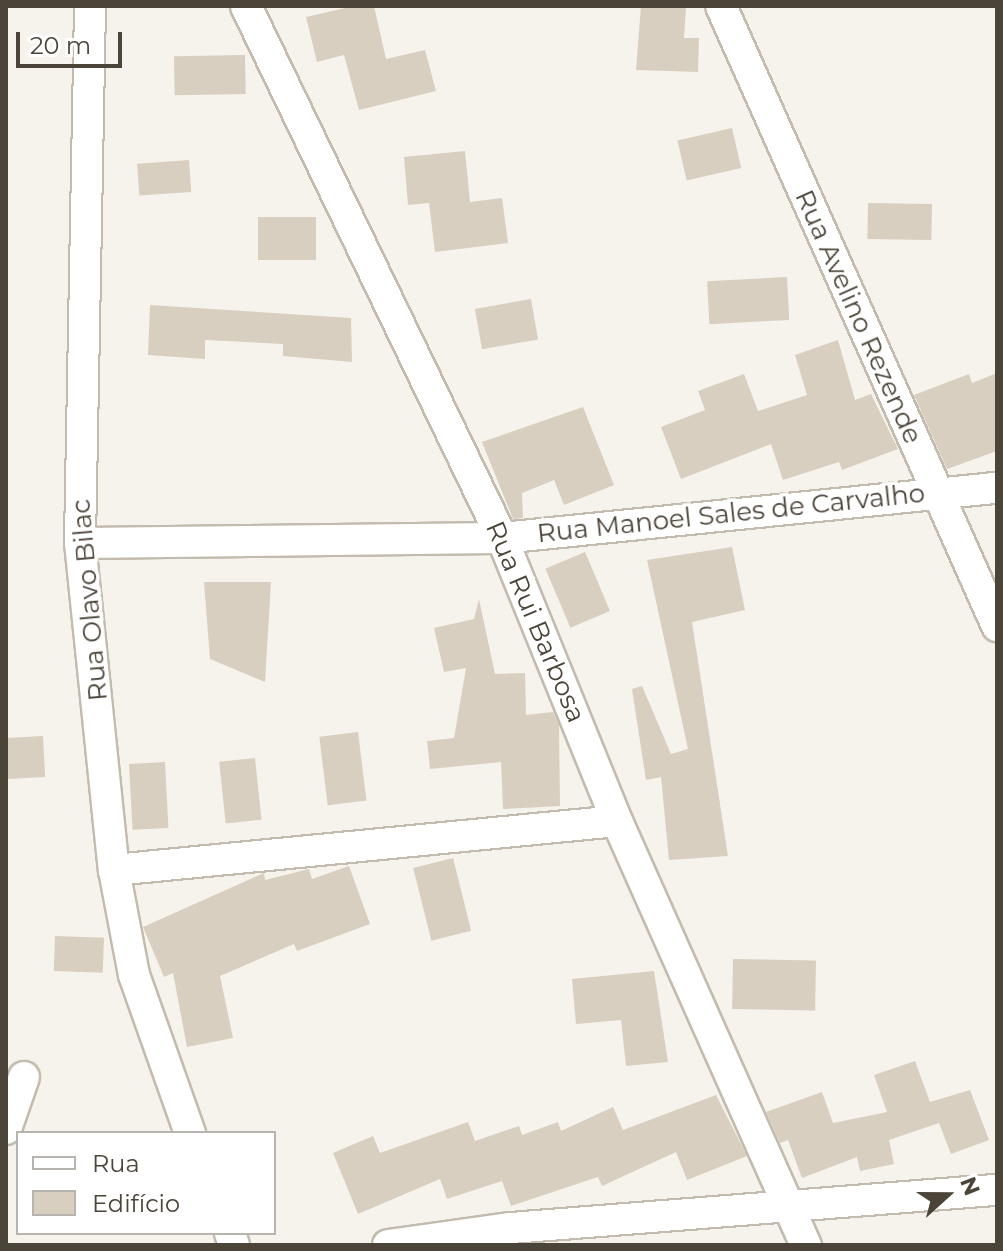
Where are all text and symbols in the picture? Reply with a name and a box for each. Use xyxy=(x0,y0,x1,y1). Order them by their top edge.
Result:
scale bar xyxy=(20,16,126,66)
text: 20 m xyxy=(30,31,91,60)
street label: Rua Avelino Rezende xyxy=(788,185,928,449)
street label: Rua Manoel Sales de Carvalho xyxy=(536,478,926,550)
street label: Rua Olavo Bilac xyxy=(66,498,114,702)
street label: Rua Rui Barbosa xyxy=(479,517,591,727)
legend xyxy=(16,1131,276,1235)
text: Rua xyxy=(92,1149,140,1178)
north arrow xyxy=(907,1155,987,1235)
text: N xyxy=(954,1173,986,1199)
text: Edifício xyxy=(92,1189,180,1218)

